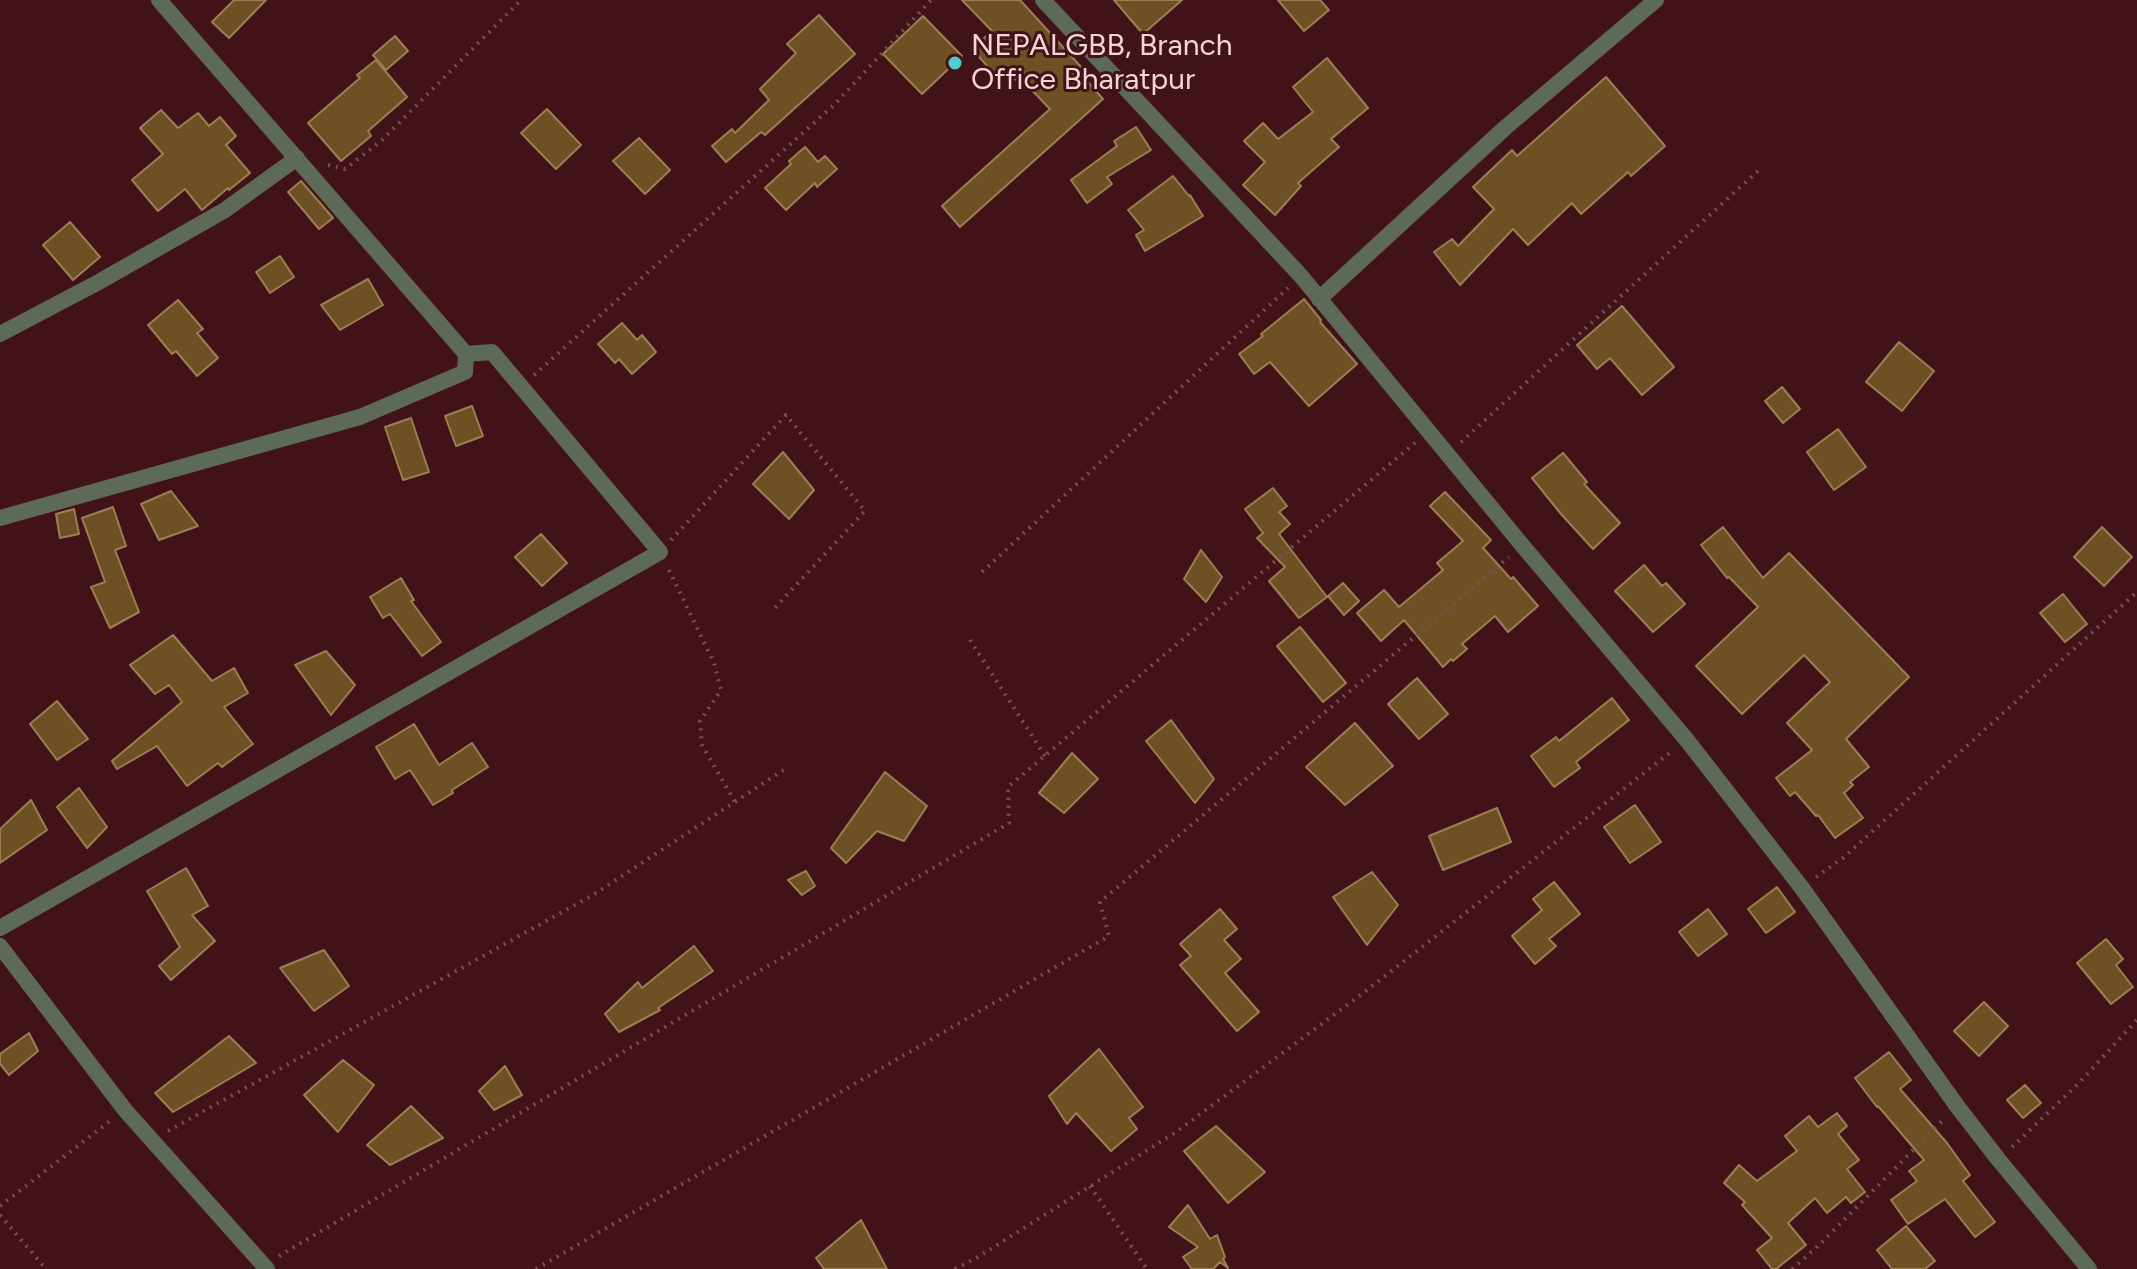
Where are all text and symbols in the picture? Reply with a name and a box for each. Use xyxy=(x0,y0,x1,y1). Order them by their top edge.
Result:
place label: NEPALGBB, Branch Office Bharatpur xyxy=(971,28,1232,98)
marker: NEPALGBB, Branch Office Bharatpur xyxy=(946,54,964,72)

